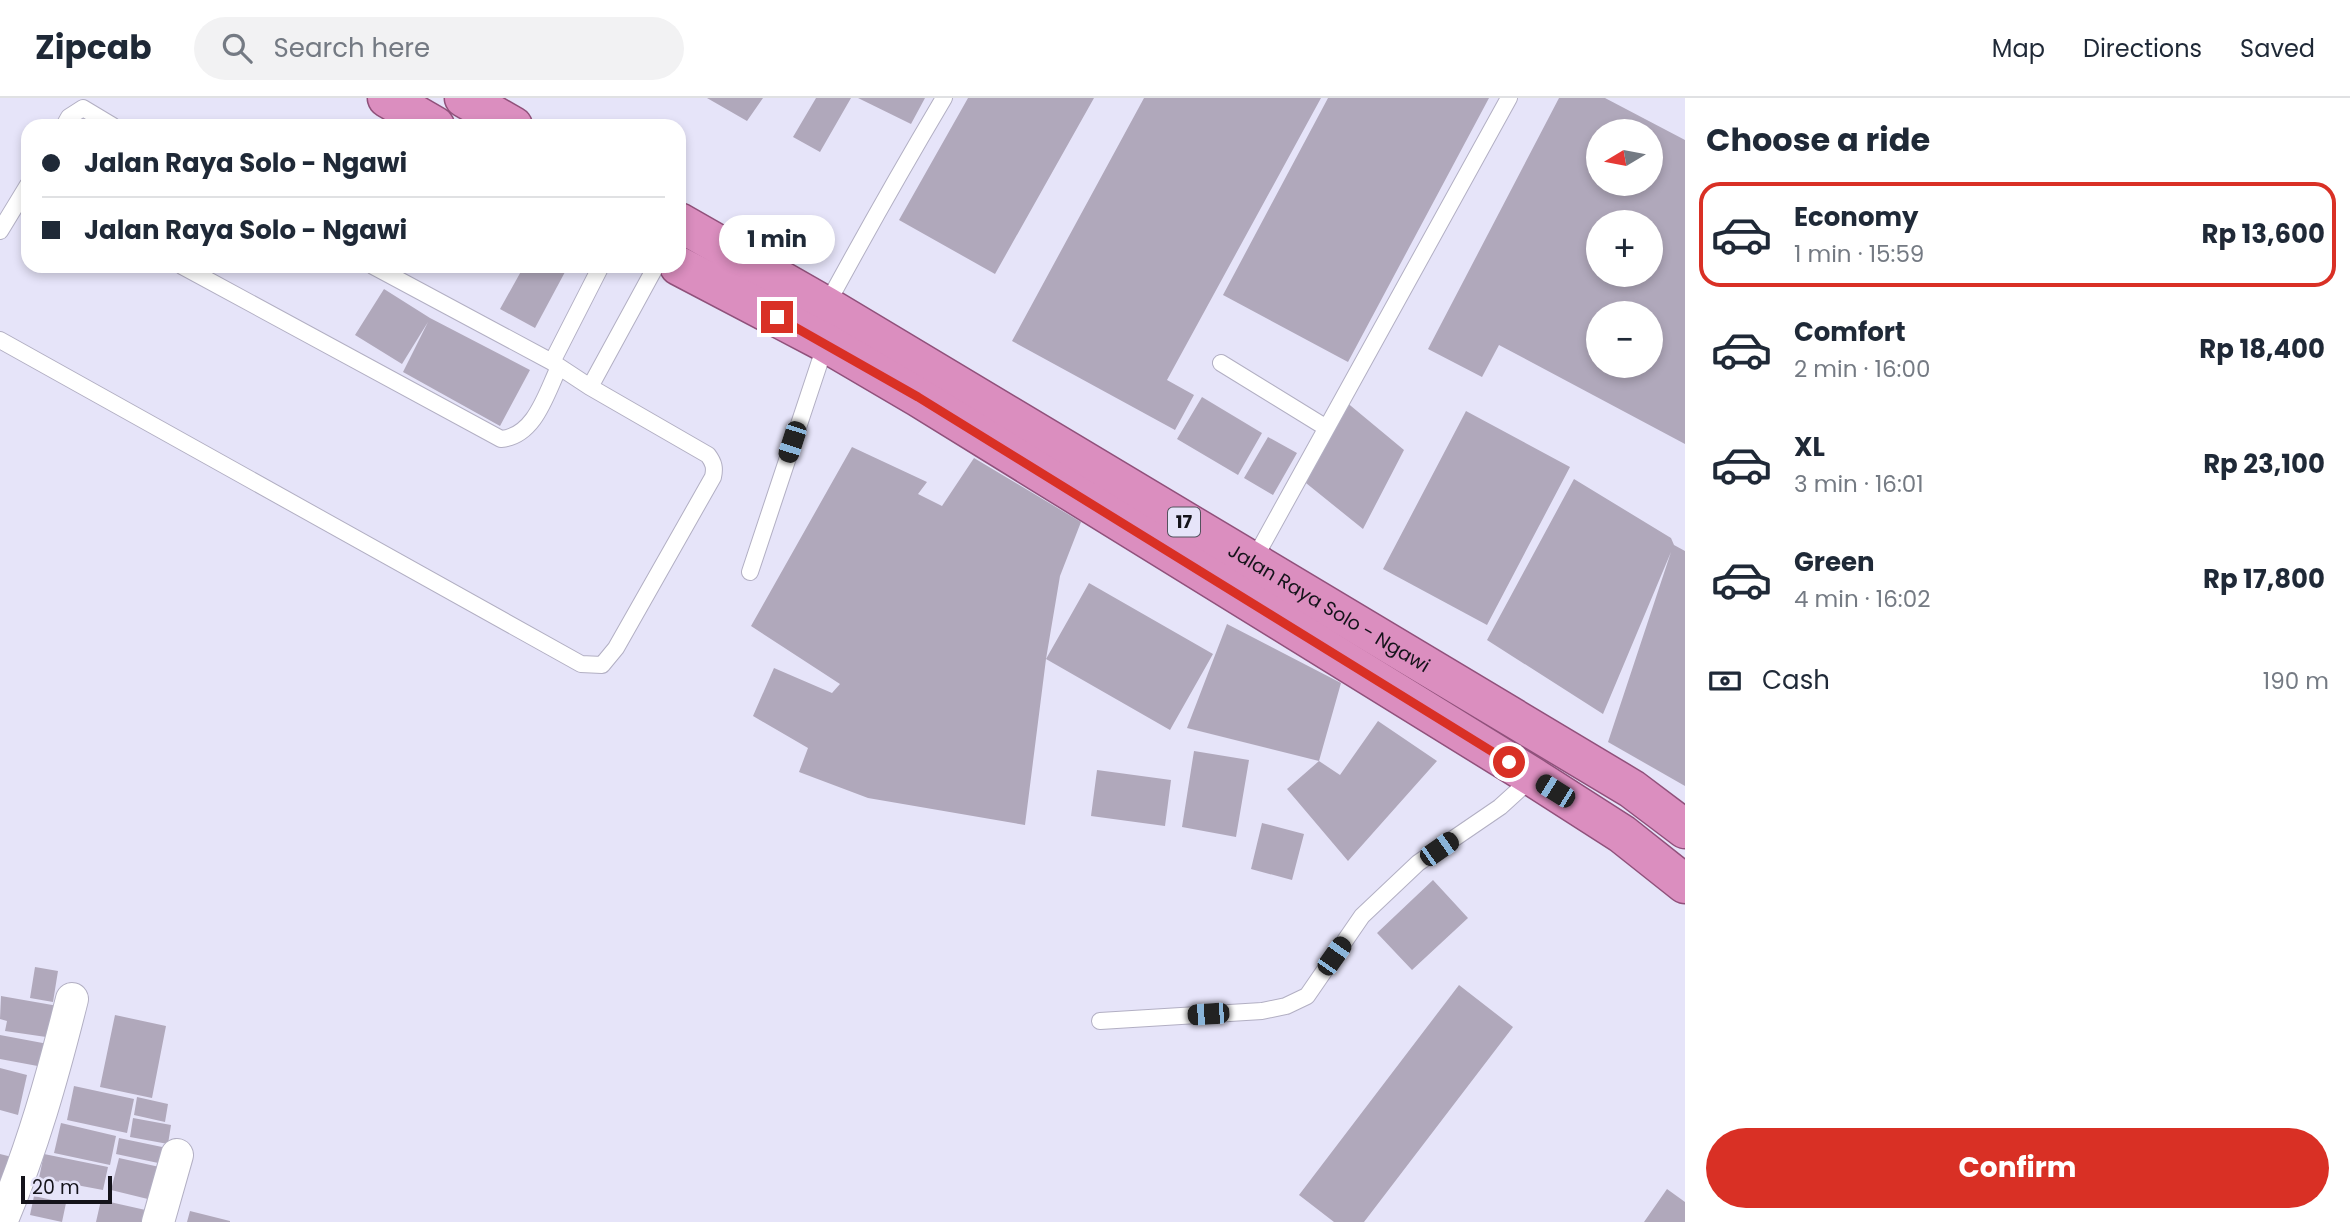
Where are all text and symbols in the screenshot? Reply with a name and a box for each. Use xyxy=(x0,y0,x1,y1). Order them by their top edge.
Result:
search box xyxy=(194,17,684,80)
text: Zipcab xyxy=(35,24,152,71)
icon: search xyxy=(218,29,256,67)
text: Search here xyxy=(274,30,430,66)
text: Map xyxy=(1992,32,2045,65)
text: Directions xyxy=(2083,32,2202,65)
text: Saved xyxy=(2240,32,2315,65)
text: Choose a ride xyxy=(1706,117,1930,162)
north arrow xyxy=(1586,119,1662,196)
map controls xyxy=(1586,119,1663,378)
text: Jalan Raya Solo - Ngawi xyxy=(84,145,407,181)
text: Economy xyxy=(1794,199,1918,235)
icon: car xyxy=(1710,203,1773,266)
button: + xyxy=(1586,210,1663,287)
text: Jalan Raya Solo - Ngawi xyxy=(84,212,407,248)
callout: 1 min xyxy=(719,216,835,264)
text: Rp 13,600 xyxy=(2201,216,2325,252)
text: 1 min xyxy=(747,223,807,255)
text: 1 min · 15:59 xyxy=(1794,238,1924,270)
route end xyxy=(761,301,793,333)
button: − xyxy=(1586,301,1663,378)
text: Comfort xyxy=(1794,314,1906,350)
icon: car xyxy=(1710,318,1773,381)
text: Rp 18,400 xyxy=(2199,331,2325,367)
text: 2 min · 16:00 xyxy=(1794,353,1930,385)
car xyxy=(776,419,809,465)
text: XL xyxy=(1794,429,1825,465)
icon: car xyxy=(1710,433,1773,496)
text: Rp 23,100 xyxy=(2203,446,2325,482)
text: 3 min · 16:01 xyxy=(1794,468,1924,500)
road number: 17 xyxy=(1168,508,1200,536)
street label: Jalan Raya Solo - Ngawi xyxy=(1223,537,1435,679)
text: Green xyxy=(1794,544,1875,580)
icon: car xyxy=(1710,548,1773,611)
text: Rp 17,800 xyxy=(2203,561,2325,597)
text: 4 min · 16:02 xyxy=(1794,583,1930,615)
icon: cash xyxy=(1706,662,1744,700)
text: Cash xyxy=(1762,662,1830,698)
text: 190 m xyxy=(2263,665,2329,697)
route start xyxy=(1493,746,1525,778)
car xyxy=(1532,771,1579,811)
car xyxy=(1416,828,1463,870)
car xyxy=(1314,933,1355,979)
car xyxy=(1187,1002,1230,1026)
button: Confirm xyxy=(1706,1128,2329,1208)
scale bar xyxy=(21,1173,112,1205)
text: 20 m xyxy=(32,1174,80,1201)

